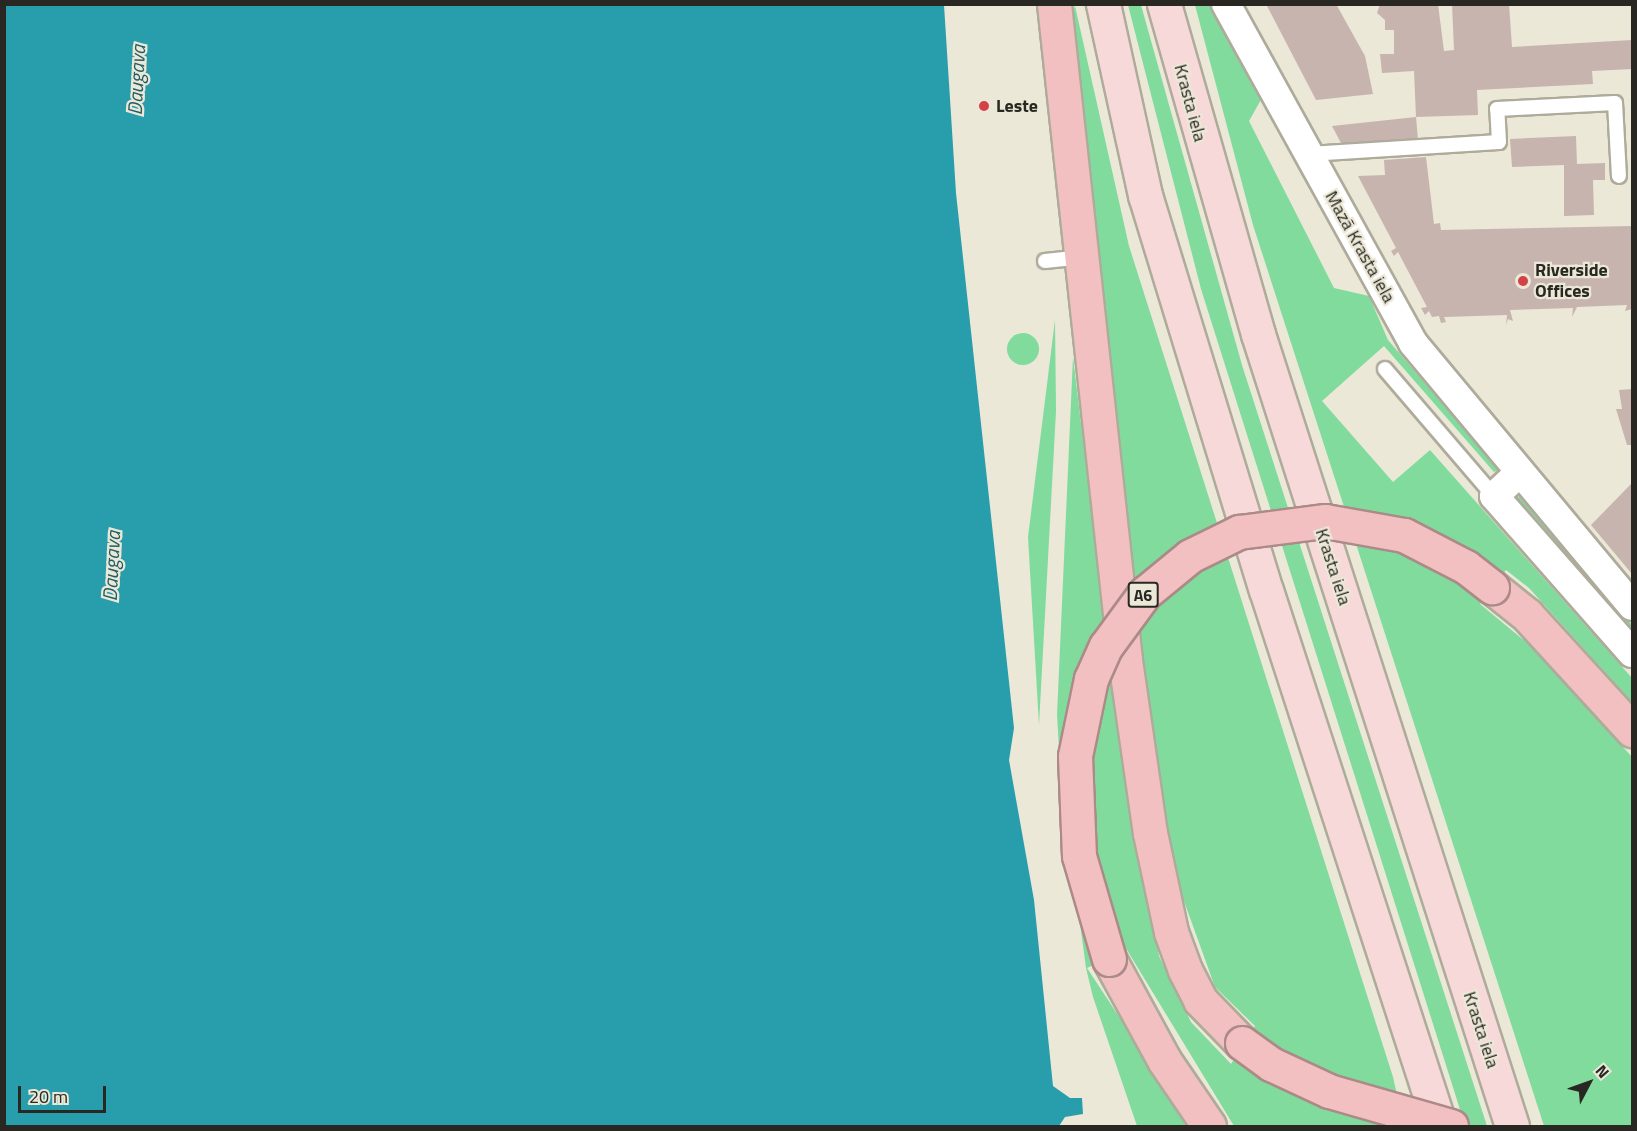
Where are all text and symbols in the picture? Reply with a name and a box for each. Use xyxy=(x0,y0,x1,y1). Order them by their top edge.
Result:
water label: Daugava xyxy=(122,44,150,116)
street label: Krasta iela xyxy=(1169,62,1211,144)
place label: Leste xyxy=(996,95,1038,117)
marker: Leste xyxy=(977,99,991,113)
street label: Mazā Krasta iela xyxy=(1320,187,1400,307)
place label: Riverside Offices xyxy=(1535,260,1608,302)
marker: Riverside Offices xyxy=(1516,274,1530,288)
street label: Krasta iela xyxy=(1310,526,1356,608)
water label: Daugava xyxy=(97,530,125,602)
road number: A6 xyxy=(1126,582,1160,608)
street label: Krasta iela xyxy=(1458,989,1504,1071)
north arrow xyxy=(1559,1053,1619,1113)
text: N xyxy=(1590,1059,1615,1083)
scale bar xyxy=(21,1074,110,1112)
text: 20 m xyxy=(29,1083,68,1110)

